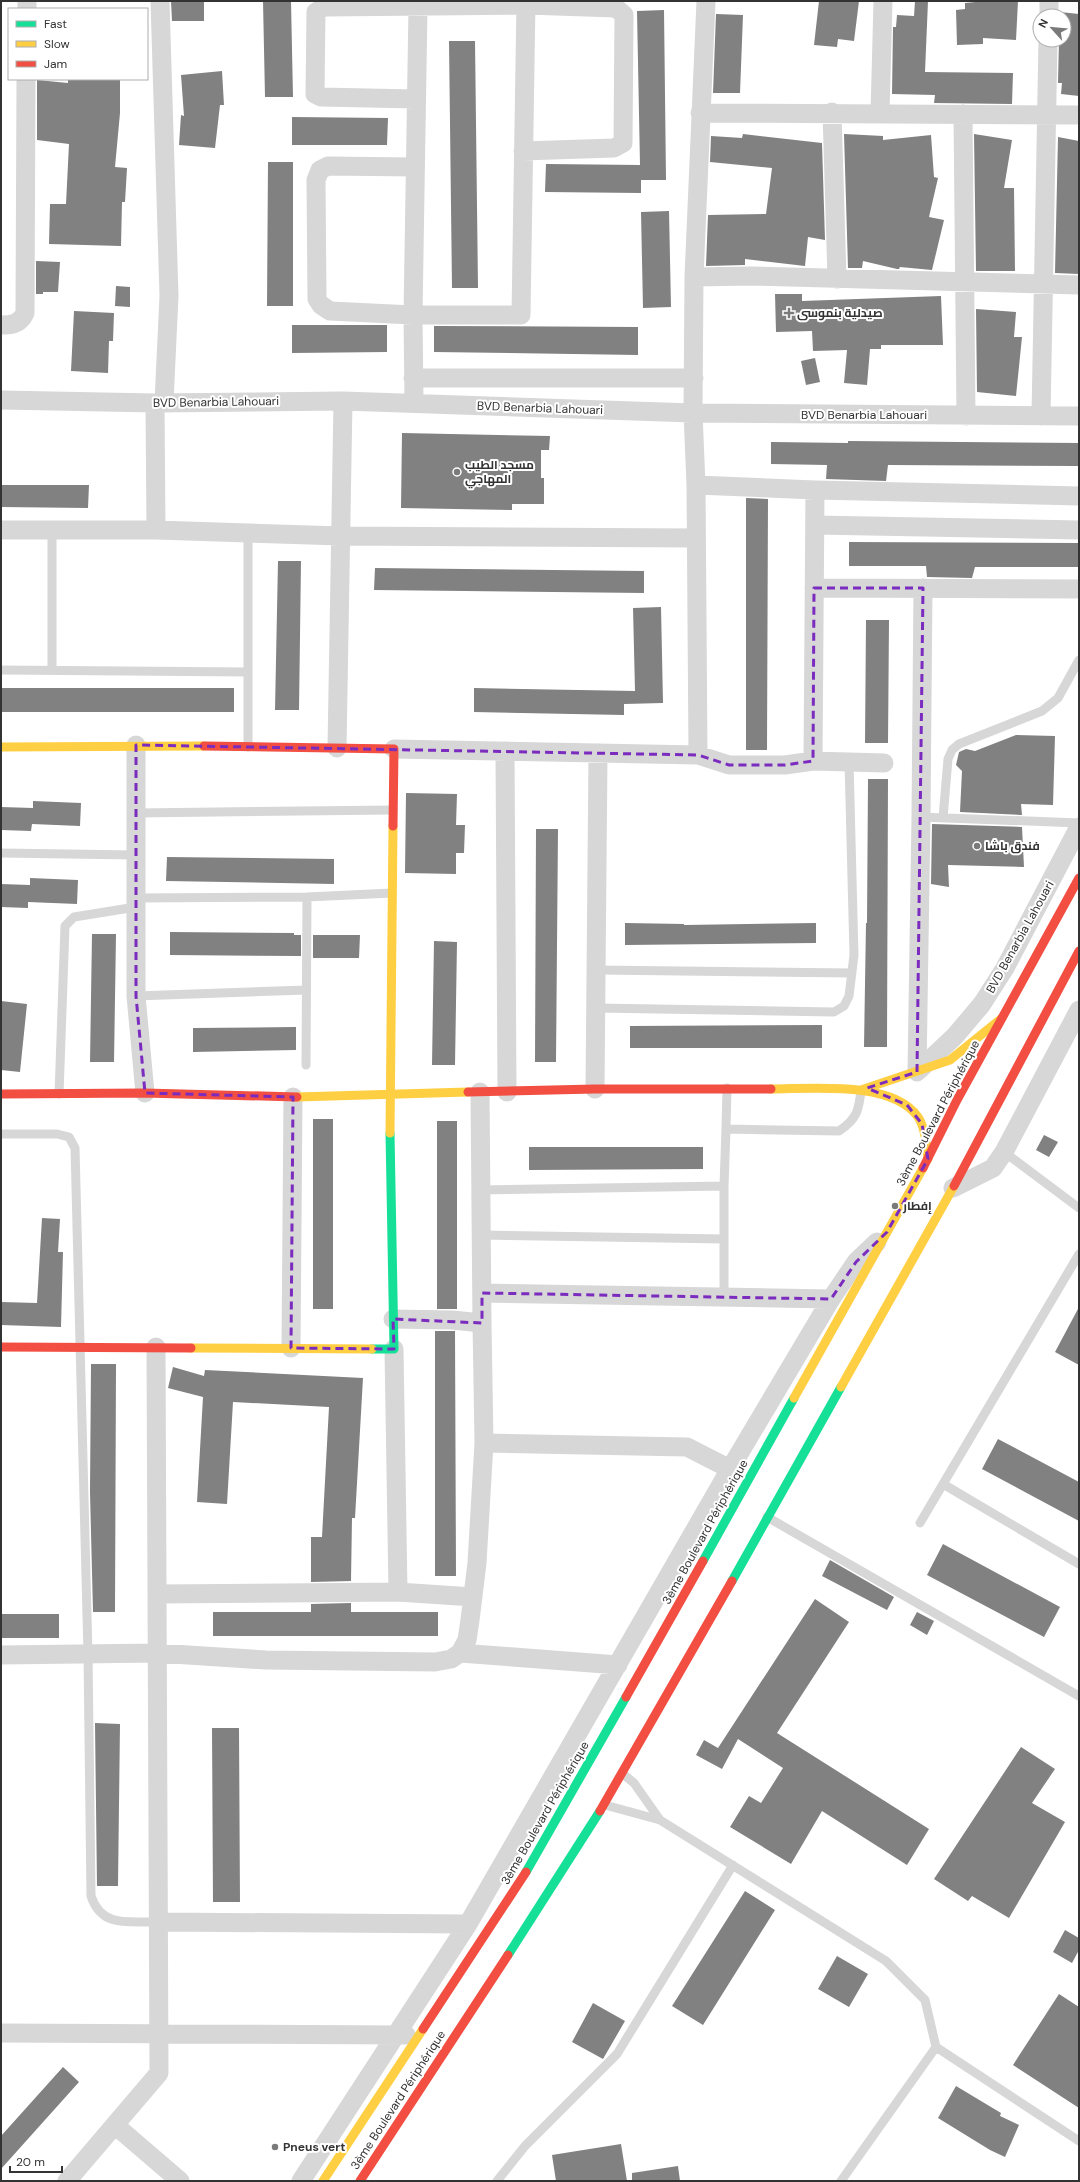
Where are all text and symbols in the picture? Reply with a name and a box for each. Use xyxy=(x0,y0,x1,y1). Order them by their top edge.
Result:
legend xyxy=(8,8,148,80)
north arrow xyxy=(1032,8,1072,48)
text: Fast xyxy=(44,16,67,32)
text: N xyxy=(1035,17,1051,30)
text: Slow xyxy=(44,36,70,52)
text: Jam xyxy=(44,56,67,72)
place label: صيدلية بنموسى xyxy=(797,305,883,321)
marker: صيدلية بنموسى xyxy=(784,308,794,318)
street label: BVD Benarbia Lahouari xyxy=(153,393,279,411)
street label: BVD Benarbia Lahouari xyxy=(477,398,603,418)
street label: BVD Benarbia Lahouari xyxy=(801,407,927,423)
place label: مسجد الطيب المهاجي xyxy=(465,457,534,489)
marker: مسجد الطيب المهاجي xyxy=(452,467,462,477)
place label: فندق باشا xyxy=(985,838,1040,854)
marker: فندق باشا xyxy=(972,841,982,851)
street label: BVD Benarbia Lahouari xyxy=(982,878,1058,996)
street label: 3ème Boulevard Périphérique xyxy=(893,1037,983,1189)
place label: إفطار xyxy=(902,1198,932,1214)
marker: إفطار xyxy=(890,1201,900,1211)
street label: 3ème Boulevard Périphérique xyxy=(658,1457,752,1607)
street label: 3ème Boulevard Périphérique xyxy=(497,1738,593,1888)
street label: 3ème Boulevard Périphérique xyxy=(347,2027,449,2173)
place label: Pneus vert xyxy=(283,2139,345,2155)
marker: Pneus vert xyxy=(270,2142,280,2152)
scale bar xyxy=(10,2148,62,2174)
text: 20 m xyxy=(16,2154,45,2170)

